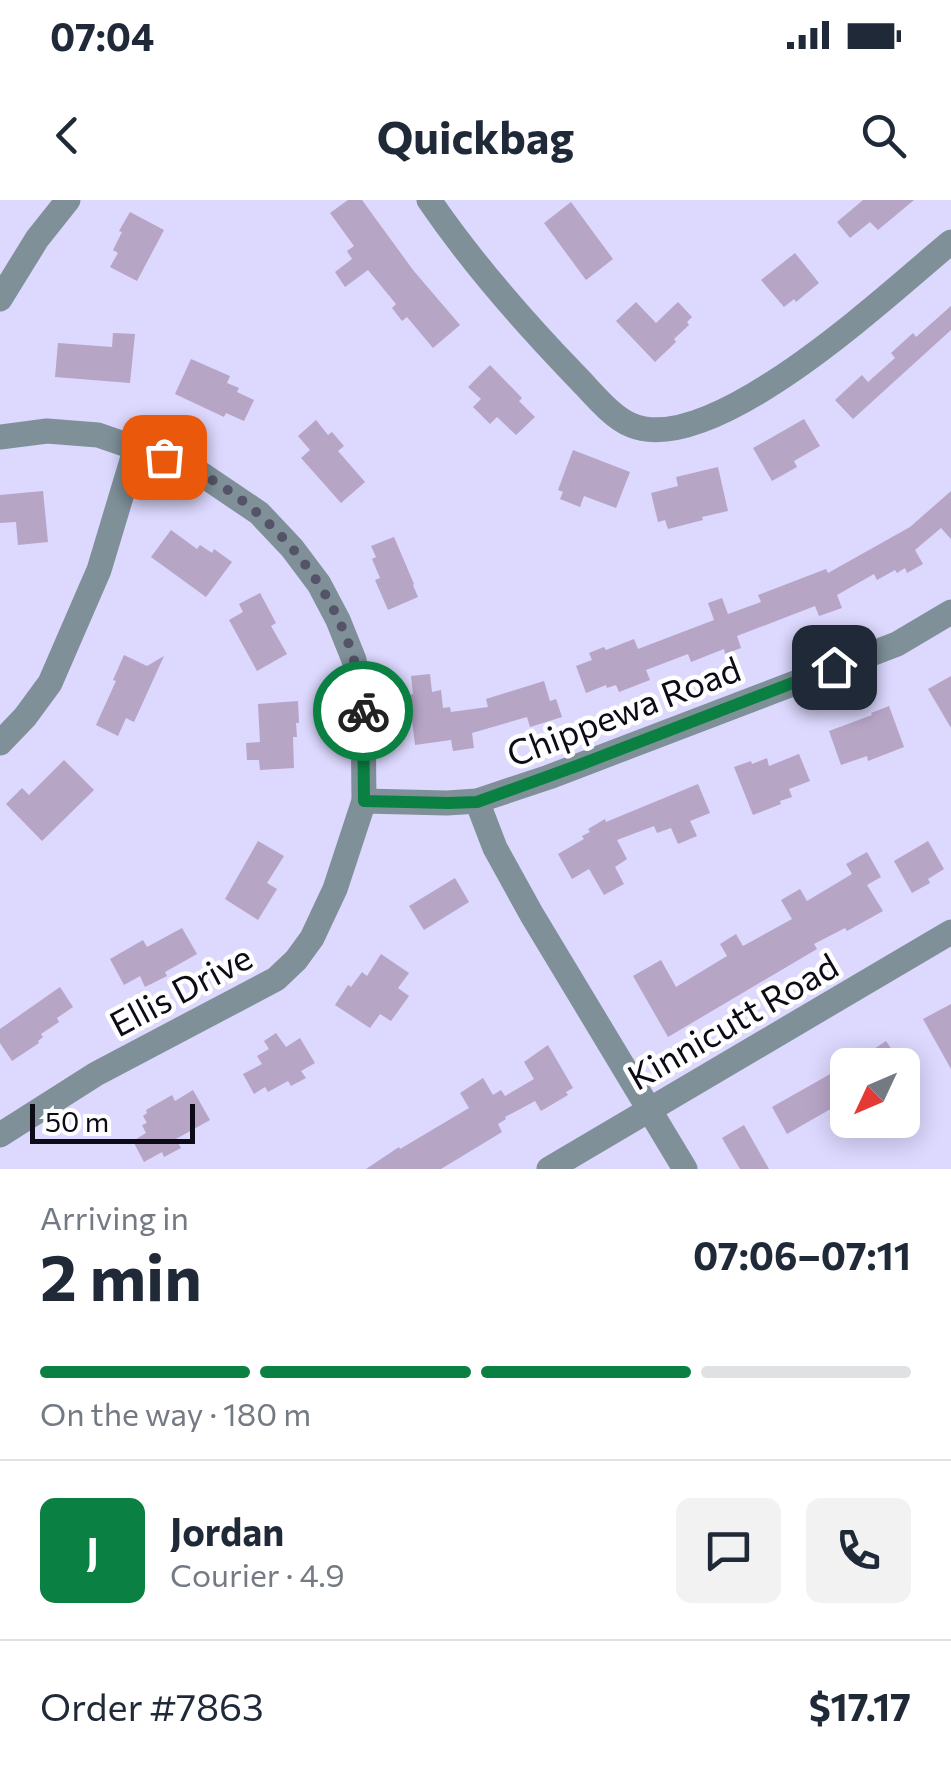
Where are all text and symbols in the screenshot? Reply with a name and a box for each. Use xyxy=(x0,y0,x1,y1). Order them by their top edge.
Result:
text: 07:04 xyxy=(50,12,154,59)
icon: back xyxy=(40,108,95,163)
text: Quickbag xyxy=(377,108,574,163)
icon: search xyxy=(856,108,911,163)
pin xyxy=(122,415,207,500)
icon: bag xyxy=(137,430,192,485)
pin xyxy=(792,625,877,710)
icon: home xyxy=(807,640,862,695)
street label: Chippewa Road xyxy=(500,646,746,774)
courier xyxy=(313,661,413,761)
icon: bike xyxy=(336,684,391,739)
street label: Ellis Drive xyxy=(102,934,258,1044)
street label: Kinnicutt Road xyxy=(619,942,845,1098)
north arrow xyxy=(830,1048,920,1138)
map controls xyxy=(830,1048,920,1138)
scale bar xyxy=(30,1099,195,1144)
text: 50 m xyxy=(45,1104,109,1138)
text: Arriving in xyxy=(40,1197,189,1237)
text: 07:06–07:11 xyxy=(693,1231,911,1278)
text: 2 min xyxy=(40,1235,202,1314)
text: On the way · 180 m xyxy=(40,1393,311,1433)
button: chat xyxy=(676,1498,781,1603)
button: phone xyxy=(806,1498,911,1603)
text: Jordan xyxy=(170,1507,284,1554)
text: J xyxy=(86,1527,99,1574)
text: Courier · 4.9 xyxy=(170,1554,345,1594)
text: Order #7863 xyxy=(40,1682,264,1729)
text: $17.17 xyxy=(809,1682,911,1729)

